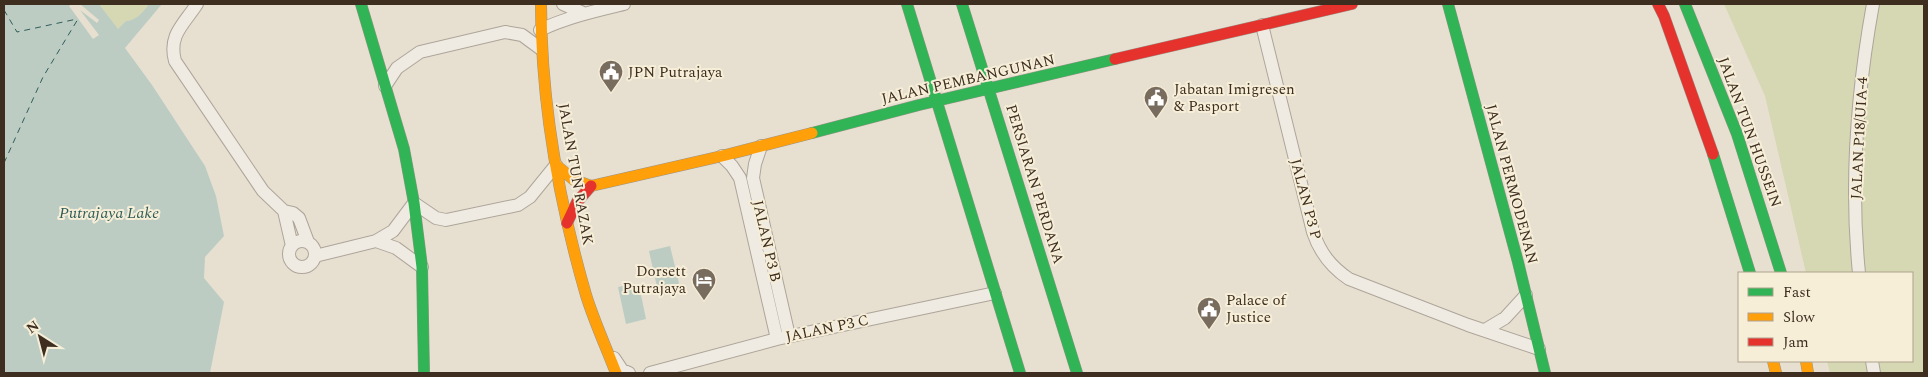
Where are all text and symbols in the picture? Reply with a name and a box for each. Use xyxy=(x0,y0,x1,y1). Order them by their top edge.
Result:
street label: JALAN PEMBANGUNAN xyxy=(879,48,1057,111)
street label: JALAN TUN HUSSEIN xyxy=(1712,54,1787,211)
public building icon: JPN Putrajaya xyxy=(598,59,624,93)
place label: JPN Putrajaya xyxy=(628,61,723,84)
street label: JALAN P18/UIA-4 xyxy=(1845,76,1874,200)
place label: Jabatan Imigresen & Pasport xyxy=(1174,78,1295,118)
public building icon: Jabatan Imigresen & Pasport xyxy=(1143,85,1169,119)
street label: JALAN TUN RAZAK xyxy=(552,101,599,247)
street label: PERSIARAN PERDANA xyxy=(999,102,1070,267)
street label: JALAN PERMODENAN xyxy=(1479,102,1544,267)
street label: JALAN P3 P xyxy=(1284,156,1327,242)
street label: JALAN P3 B xyxy=(746,198,787,284)
water label: Putrajaya Lake xyxy=(59,201,159,225)
place label: Dorsett Putrajaya xyxy=(623,260,687,300)
hotel icon: Dorsett Putrajaya xyxy=(691,267,717,301)
legend xyxy=(1738,272,1913,362)
text: Fast xyxy=(1783,281,1811,304)
place label: Palace of Justice xyxy=(1226,289,1288,329)
public building icon: Palace of Justice xyxy=(1196,296,1222,330)
text: Slow xyxy=(1783,306,1815,329)
street label: JALAN P3 C xyxy=(783,308,871,349)
north arrow xyxy=(15,312,65,362)
text: N xyxy=(22,315,43,339)
text: Jam xyxy=(1783,331,1809,354)

